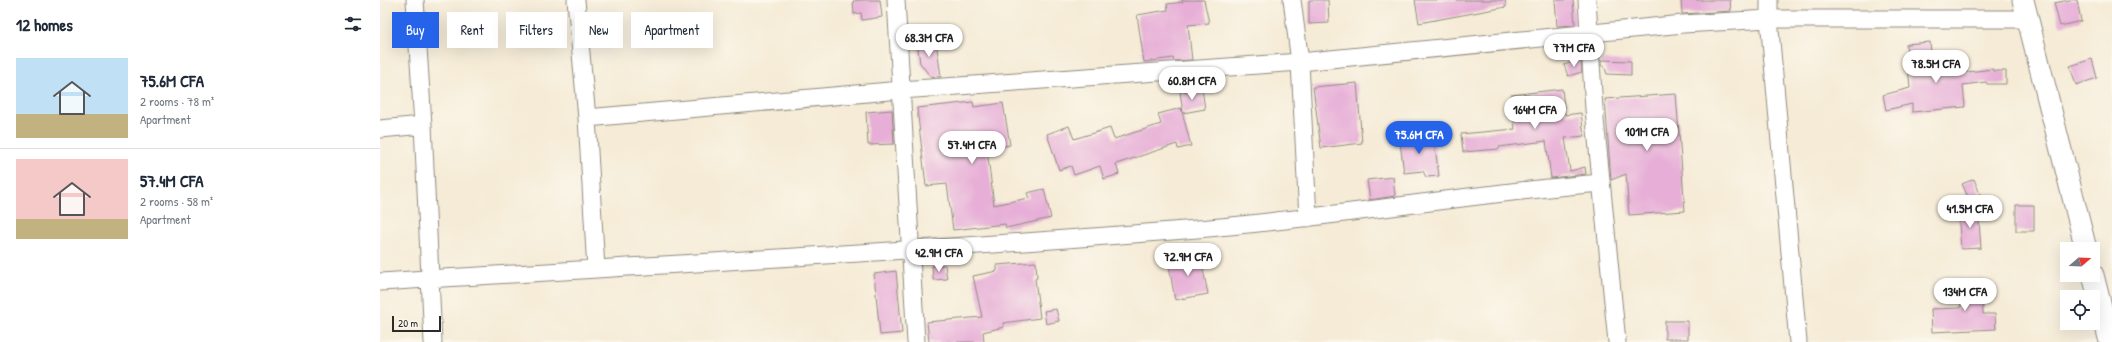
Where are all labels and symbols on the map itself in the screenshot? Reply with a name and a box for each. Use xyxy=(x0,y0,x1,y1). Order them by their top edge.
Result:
pin: 68.3M CFA xyxy=(883,24,975,58)
pin: 77M CFA xyxy=(1537,34,1611,68)
pin: 78.5M CFA xyxy=(1890,50,1982,84)
pin: 60.8M CFA xyxy=(1146,67,1238,101)
pin: 164M CFA xyxy=(1494,96,1576,130)
pin: 101M CFA xyxy=(1606,118,1688,152)
pin: 75.6M CFA xyxy=(1373,121,1465,155)
pin: 57.4M CFA xyxy=(926,131,1018,165)
pin: 41.5M CFA xyxy=(1924,195,2016,229)
pin: 42.9M CFA xyxy=(893,239,985,273)
north arrow xyxy=(2060,242,2100,282)
pin: 72.9M CFA xyxy=(1142,243,1234,277)
pin: 134M CFA xyxy=(1924,278,2006,312)
scale bar xyxy=(392,314,441,333)

